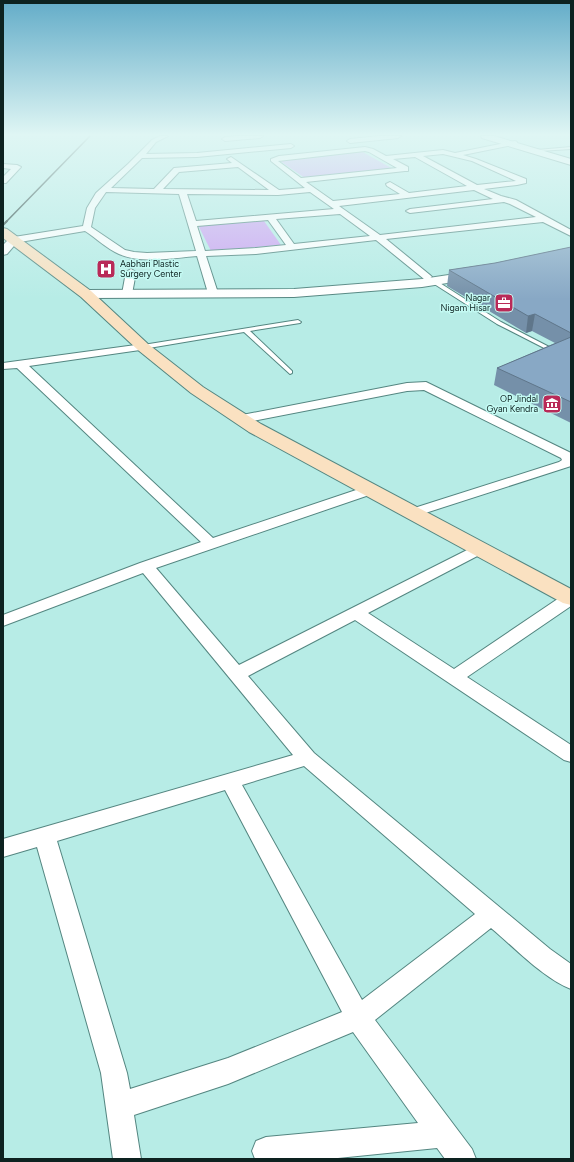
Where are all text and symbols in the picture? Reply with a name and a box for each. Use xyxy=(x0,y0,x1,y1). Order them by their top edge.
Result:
hospital icon: Aabhari Plastic Surgery Center xyxy=(95,258,117,280)
place label: Aabhari Plastic Surgery Center xyxy=(120,258,182,279)
place label: Nagar Nigam Hisar xyxy=(441,292,490,313)
office icon: Nagar Nigam Hisar xyxy=(493,292,515,314)
place label: OP Jindal Gyan Kendra xyxy=(486,393,538,414)
museum icon: OP Jindal Gyan Kendra xyxy=(541,393,563,415)

